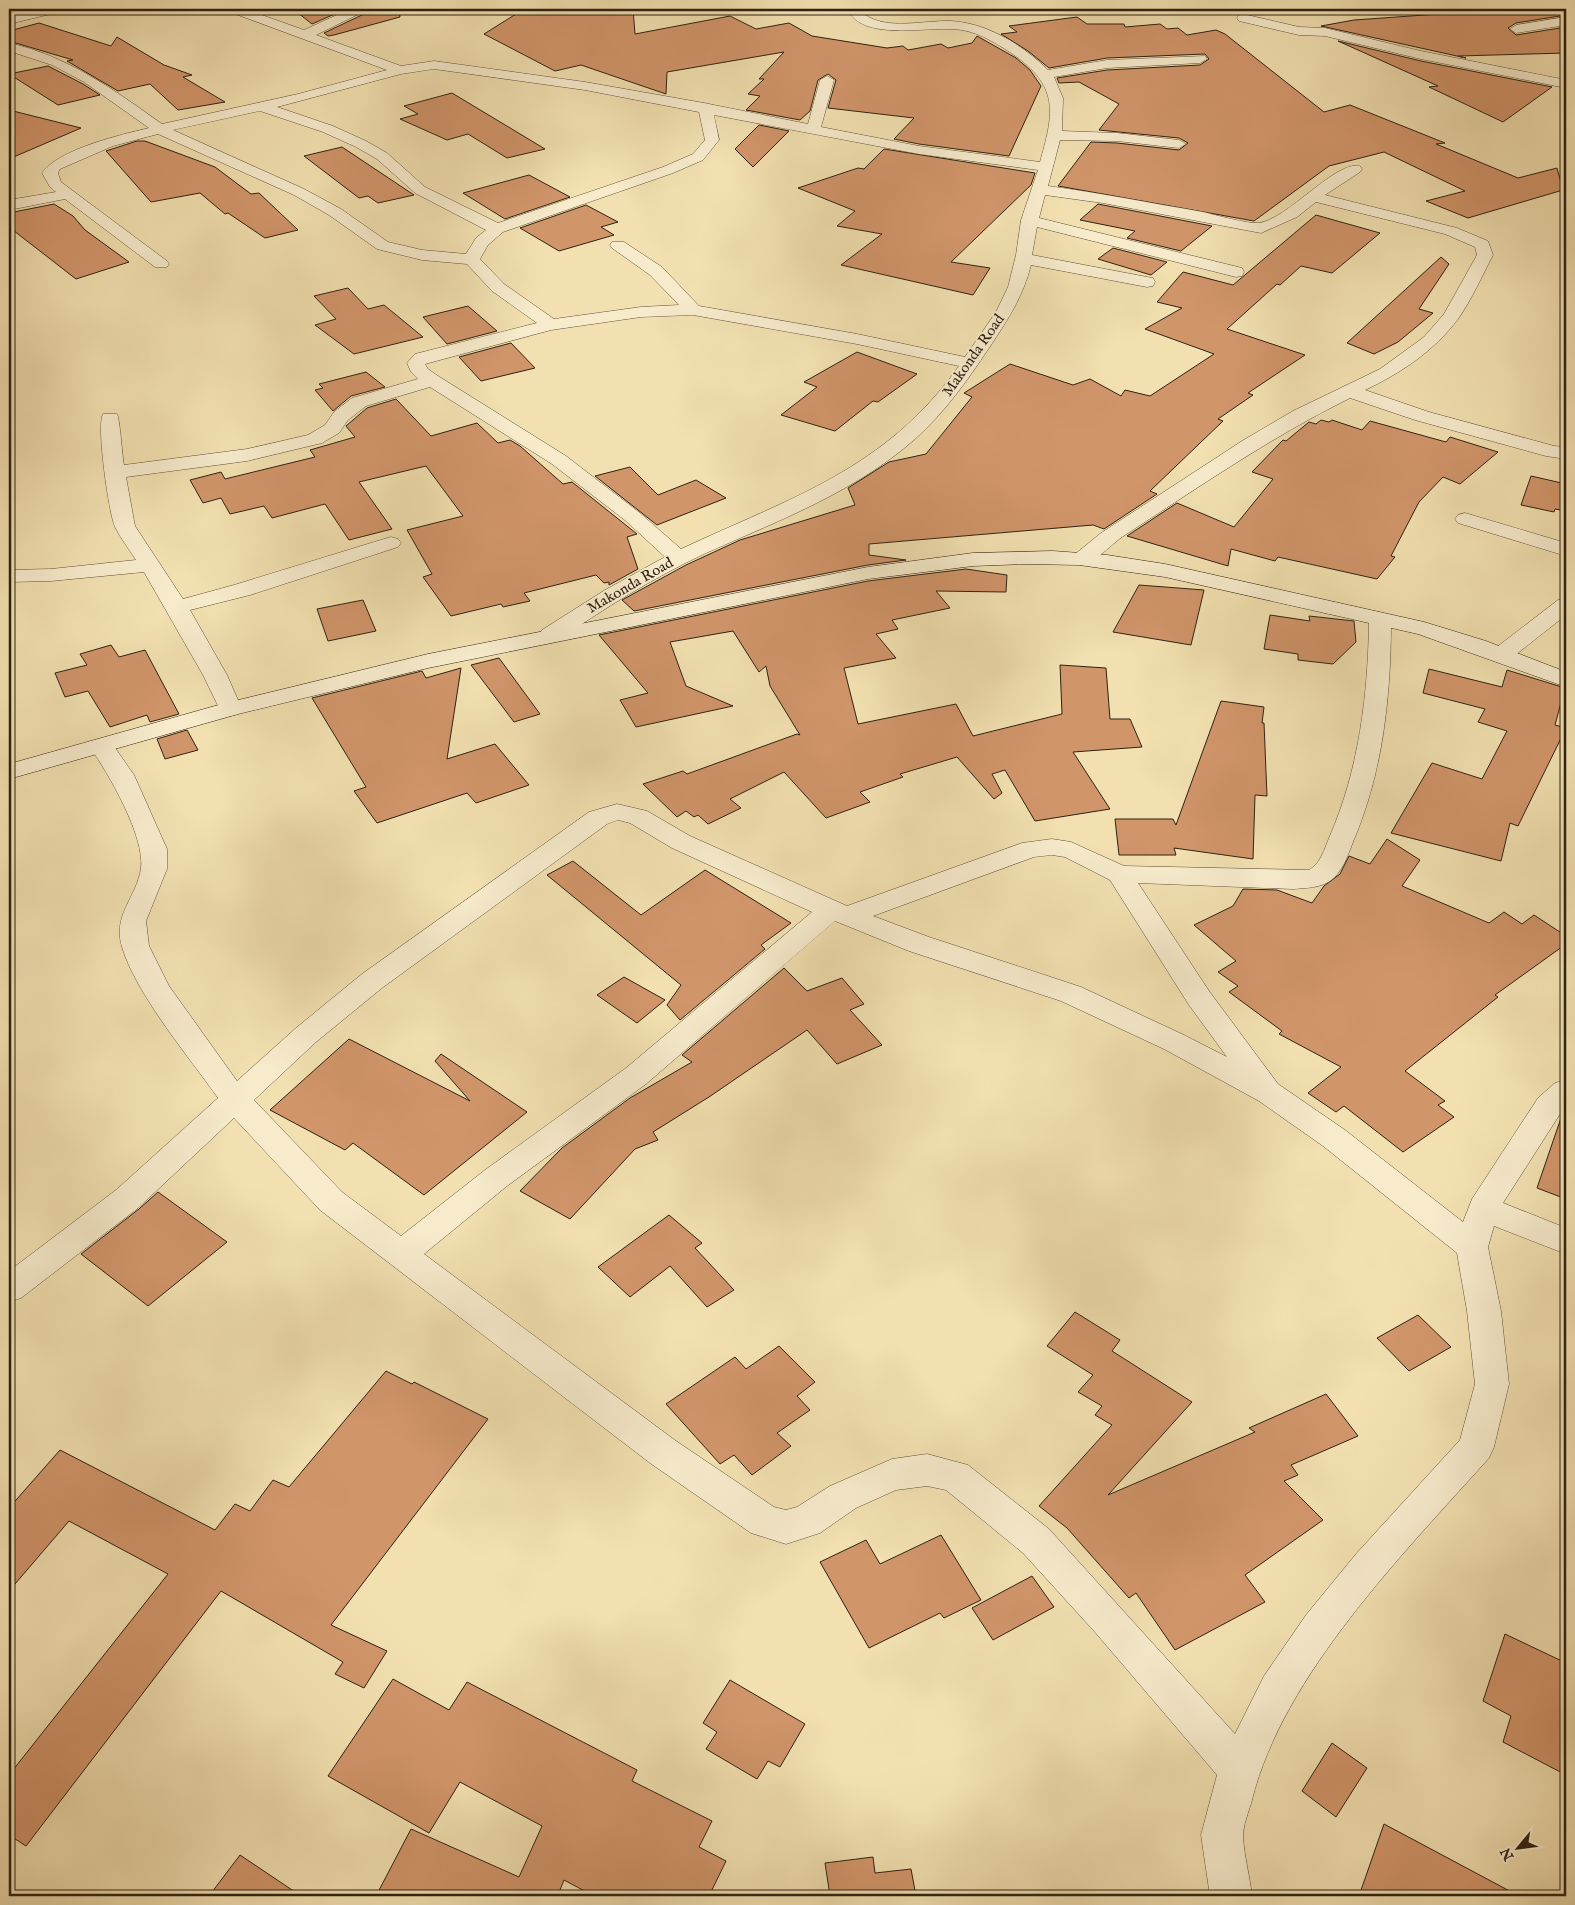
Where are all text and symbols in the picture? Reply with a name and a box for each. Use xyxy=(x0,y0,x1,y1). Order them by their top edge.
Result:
street label: Makonda Road xyxy=(938,310,1009,400)
street label: Makonda Road xyxy=(584,553,678,618)
north arrow xyxy=(1492,1822,1542,1872)
text: N xyxy=(1497,1844,1519,1864)

